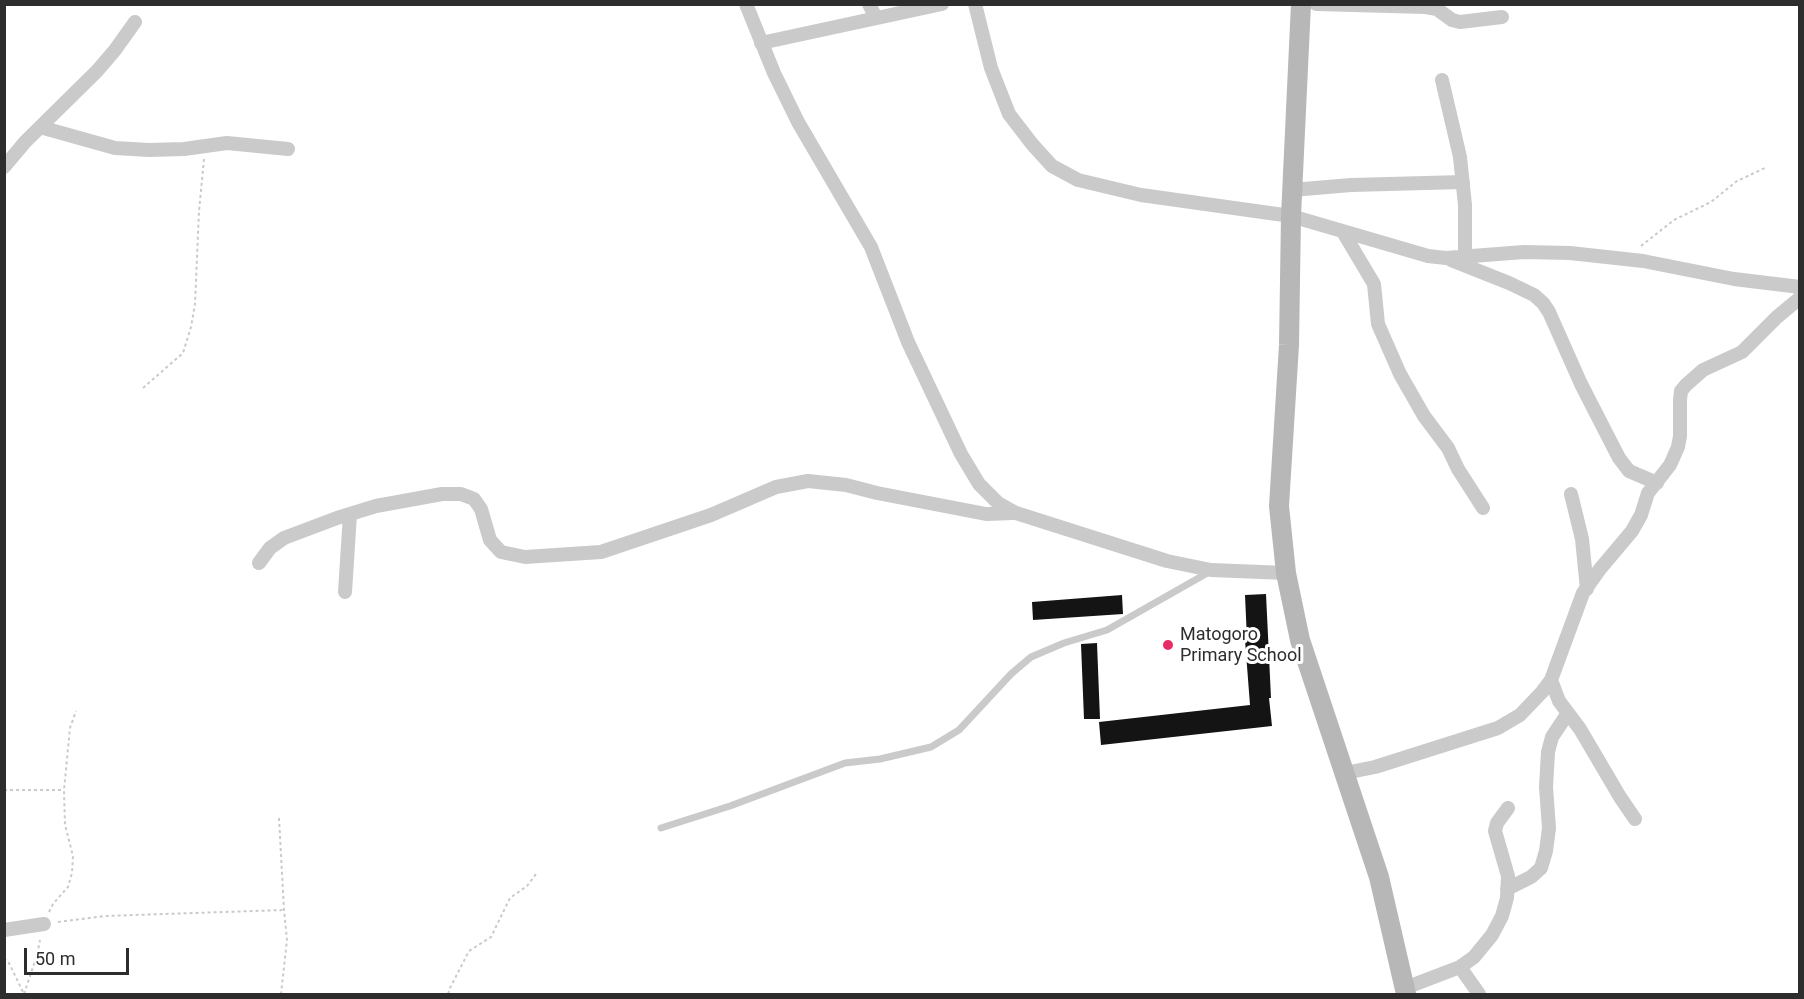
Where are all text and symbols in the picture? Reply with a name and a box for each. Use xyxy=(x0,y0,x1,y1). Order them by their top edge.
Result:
place label: Matogoro Primary School xyxy=(1180,624,1302,666)
marker: Matogoro Primary School xyxy=(1161,638,1175,652)
scale bar xyxy=(27,936,132,974)
text: 50 m xyxy=(35,948,75,969)

